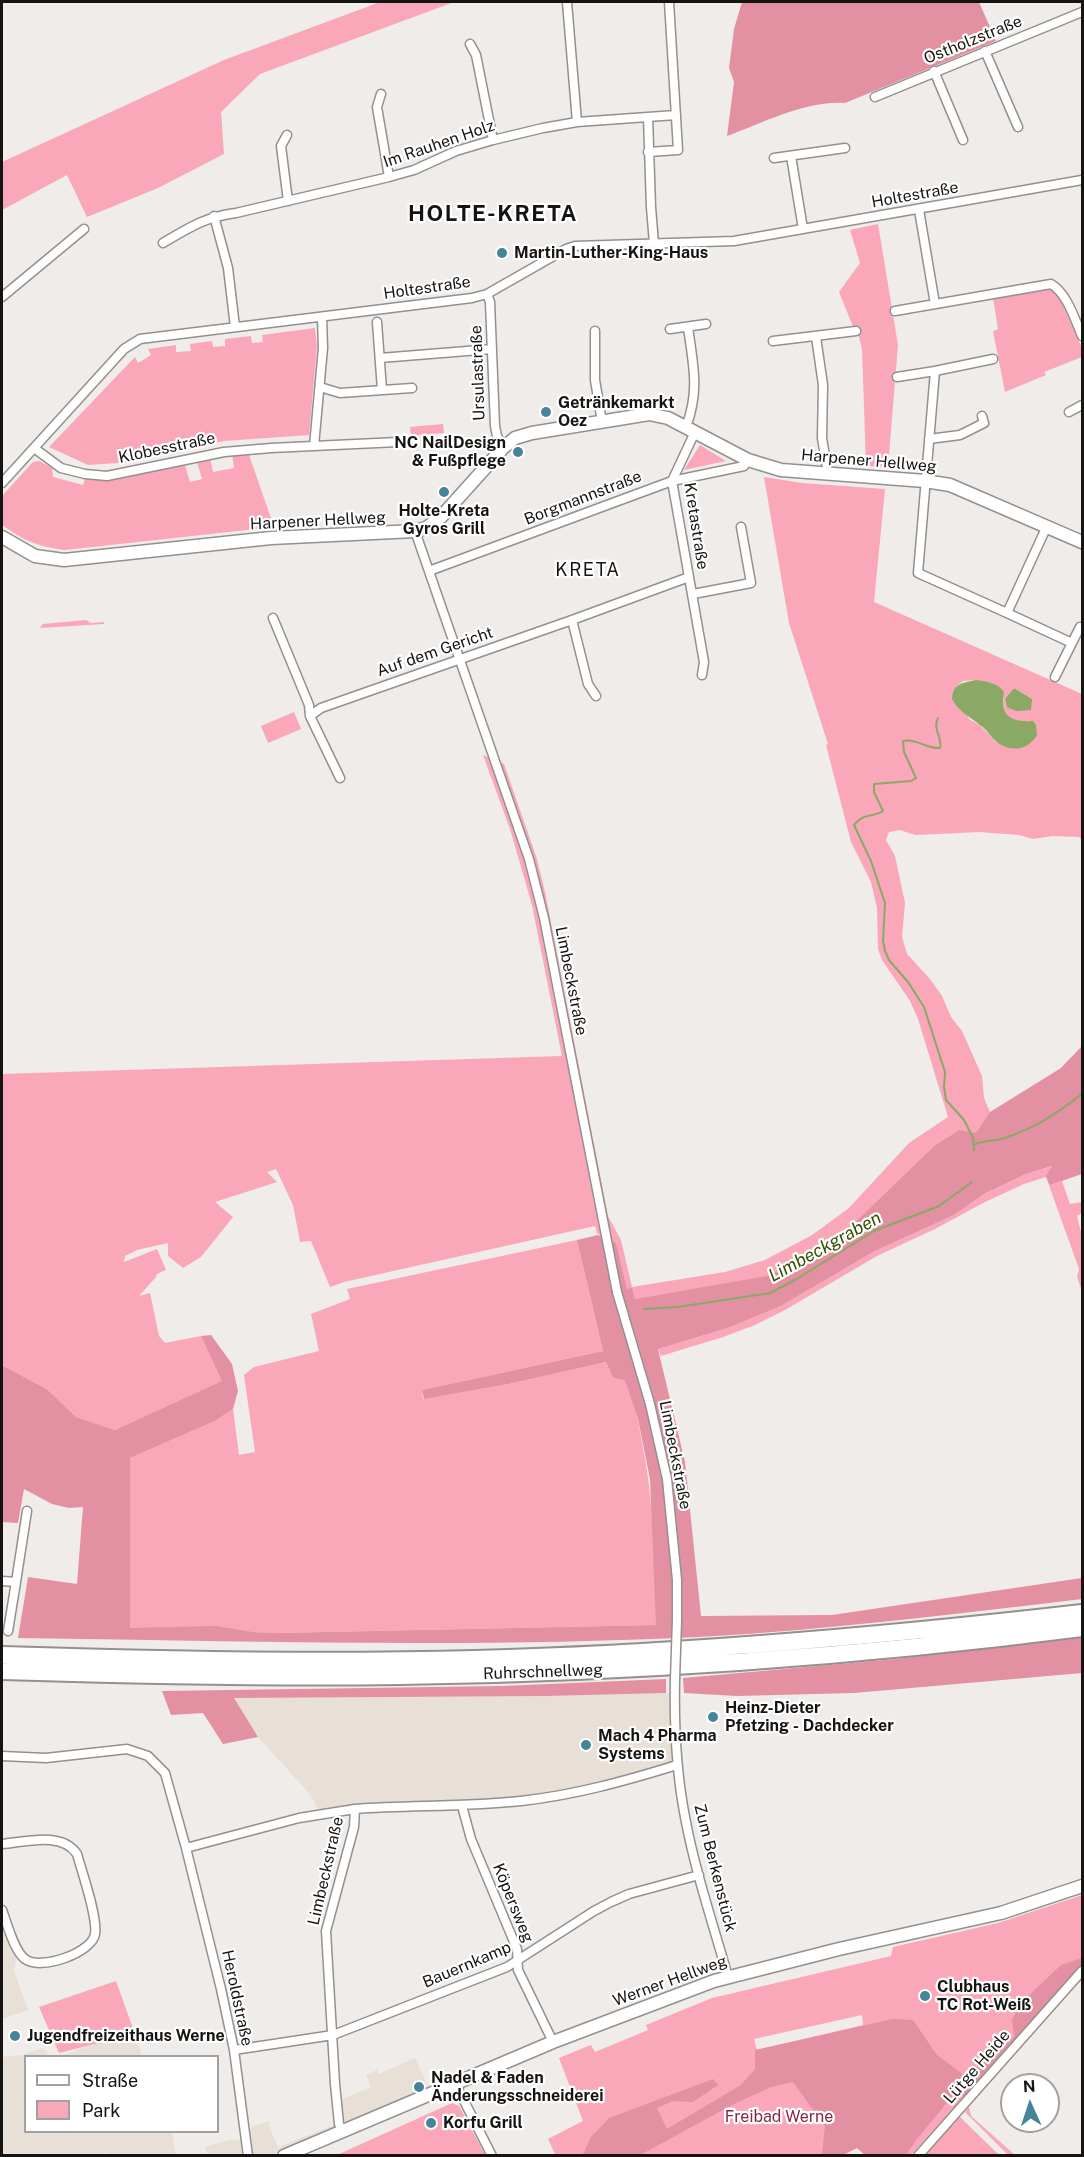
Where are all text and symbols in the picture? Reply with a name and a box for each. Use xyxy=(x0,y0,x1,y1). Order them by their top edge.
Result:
street label: Ostholzstraße xyxy=(921,12,1025,68)
street label: Im Rauhen Holz xyxy=(381,116,497,172)
street label: Holtestraße xyxy=(870,178,960,212)
district label: HOLTE-KRETA xyxy=(408,201,578,227)
place label: Martin-Luther-King-Haus xyxy=(514,243,708,263)
marker: Martin-Luther-King-Haus xyxy=(495,246,509,260)
street label: Holtestraße xyxy=(382,272,472,304)
street label: Ursulastraße xyxy=(467,325,489,421)
place label: Getränkemarkt Oez xyxy=(558,393,675,431)
marker: Getränkemarkt Oez xyxy=(539,405,553,419)
street label: Klobesstraße xyxy=(117,428,217,468)
place label: NC NailDesign & Fußpflege xyxy=(394,433,506,471)
marker: NC NailDesign & Fußpflege xyxy=(511,445,525,459)
street label: Harpener Hellweg xyxy=(800,446,938,476)
street label: Borgmannstraße xyxy=(522,467,644,529)
street label: Kretastraße xyxy=(680,481,712,571)
marker: Holte-Kreta Gyros Grill xyxy=(437,485,451,499)
place label: Holte-Kreta Gyros Grill xyxy=(399,501,489,539)
street label: Harpener Hellweg xyxy=(250,508,386,534)
district label: KRETA xyxy=(555,559,621,581)
street label: Auf dem Gericht xyxy=(374,623,496,681)
street label: Limbeckstraße xyxy=(551,925,591,1037)
water label: Limbeckgraben xyxy=(765,1207,885,1287)
street label: Limbeckstraße xyxy=(655,1399,695,1511)
street label: Ruhrschnellweg xyxy=(483,1660,603,1684)
place label: Heinz-Dieter Pfetzing - Dachdecker xyxy=(725,1698,894,1736)
marker: Heinz-Dieter Pfetzing - Dachdecker xyxy=(706,1710,720,1724)
place label: Mach 4 Pharma Systems xyxy=(598,1726,716,1764)
marker: Mach 4 Pharma Systems xyxy=(579,1738,593,1752)
street label: Zum Berkenstück xyxy=(690,1802,740,1934)
street label: Limbeckstraße xyxy=(304,1815,348,1927)
street label: Köpersweg xyxy=(488,1861,538,1945)
street label: Bauernkamp xyxy=(420,1938,514,1992)
street label: Heroldstraße xyxy=(217,1948,257,2048)
street label: Werner Hellweg xyxy=(610,1951,730,2011)
place label: Clubhaus TC Rot-Weiß xyxy=(937,1977,1031,2015)
marker: Clubhaus TC Rot-Weiß xyxy=(918,1989,932,2003)
place label: Jugendfreizeithaus Werne xyxy=(27,2026,225,2046)
street label: Lütge Heide xyxy=(940,2026,1014,2108)
marker: Jugendfreizeithaus Werne xyxy=(8,2029,22,2043)
legend xyxy=(24,2055,219,2133)
place label: Nadel & Faden Änderungsschneiderei xyxy=(431,2068,604,2106)
text: Straße xyxy=(82,2070,138,2091)
north arrow xyxy=(1000,2073,1060,2133)
text: N xyxy=(1022,2077,1036,2096)
marker: Nadel & Faden Änderungsschneiderei xyxy=(412,2080,426,2094)
text: Park xyxy=(82,2100,120,2121)
park label: Freibad Werne xyxy=(725,2107,833,2127)
place label: Korfu Grill xyxy=(443,2113,523,2133)
marker: Korfu Grill xyxy=(424,2116,438,2130)

